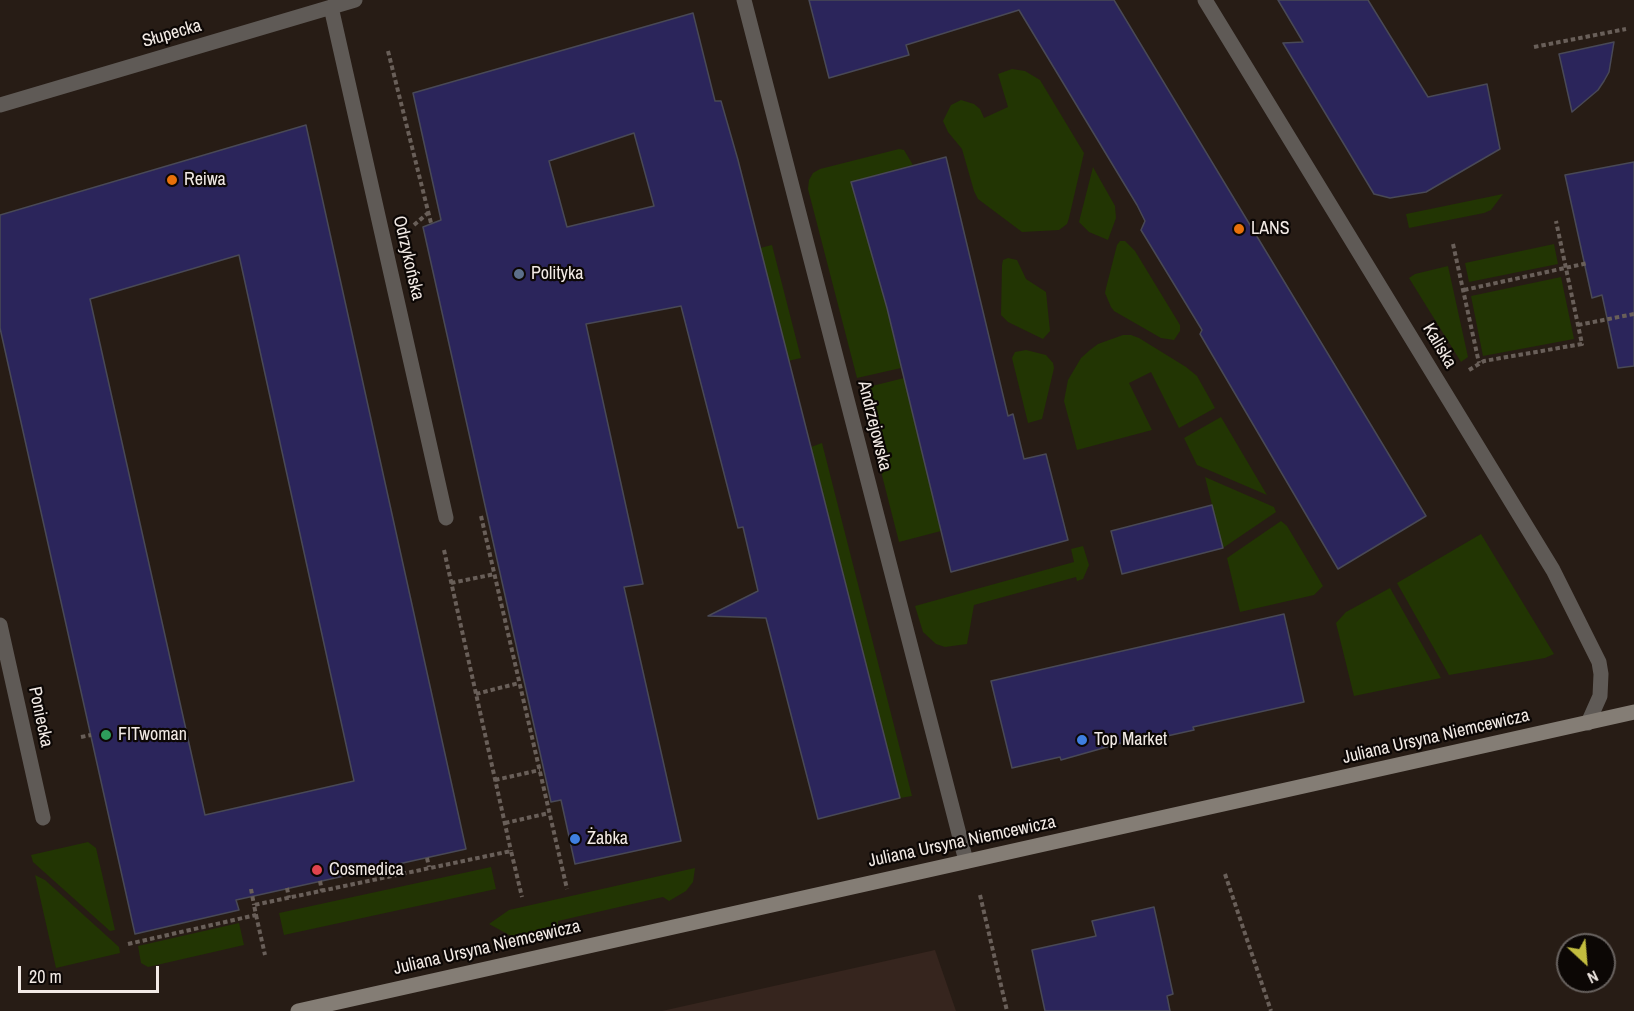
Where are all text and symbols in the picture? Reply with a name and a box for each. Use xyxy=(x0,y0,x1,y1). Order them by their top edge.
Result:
street label: Słupecka xyxy=(140,15,204,53)
place label: Reiwa xyxy=(184,169,226,191)
marker: Reiwa xyxy=(165,173,179,187)
street label: Odrzykońska xyxy=(388,214,428,302)
place label: LANS xyxy=(1251,218,1290,240)
marker: LANS xyxy=(1232,222,1246,236)
place label: Polityka xyxy=(531,263,584,285)
marker: Polityka xyxy=(512,267,526,281)
street label: Kaliska xyxy=(1417,320,1461,372)
street label: Andrzejowska xyxy=(852,379,896,473)
street label: Poniecka xyxy=(23,685,57,749)
street label: Juliana Ursyna Niemcewicza xyxy=(1340,705,1532,769)
place label: FITwoman xyxy=(118,724,187,746)
marker: FITwoman xyxy=(99,728,113,742)
place label: Top Market xyxy=(1094,729,1167,751)
marker: Top Market xyxy=(1075,733,1089,747)
street label: Juliana Ursyna Niemcewicza xyxy=(866,812,1058,872)
place label: Żabka xyxy=(587,828,628,850)
marker: Żabka xyxy=(568,832,582,846)
place label: Cosmedica xyxy=(329,859,404,881)
marker: Cosmedica xyxy=(310,863,324,877)
street label: Juliana Ursyna Niemcewicza xyxy=(391,916,583,980)
north arrow xyxy=(1556,933,1616,993)
scale bar xyxy=(21,954,162,992)
text: 20 m xyxy=(29,964,62,989)
text: N xyxy=(1584,965,1602,989)

